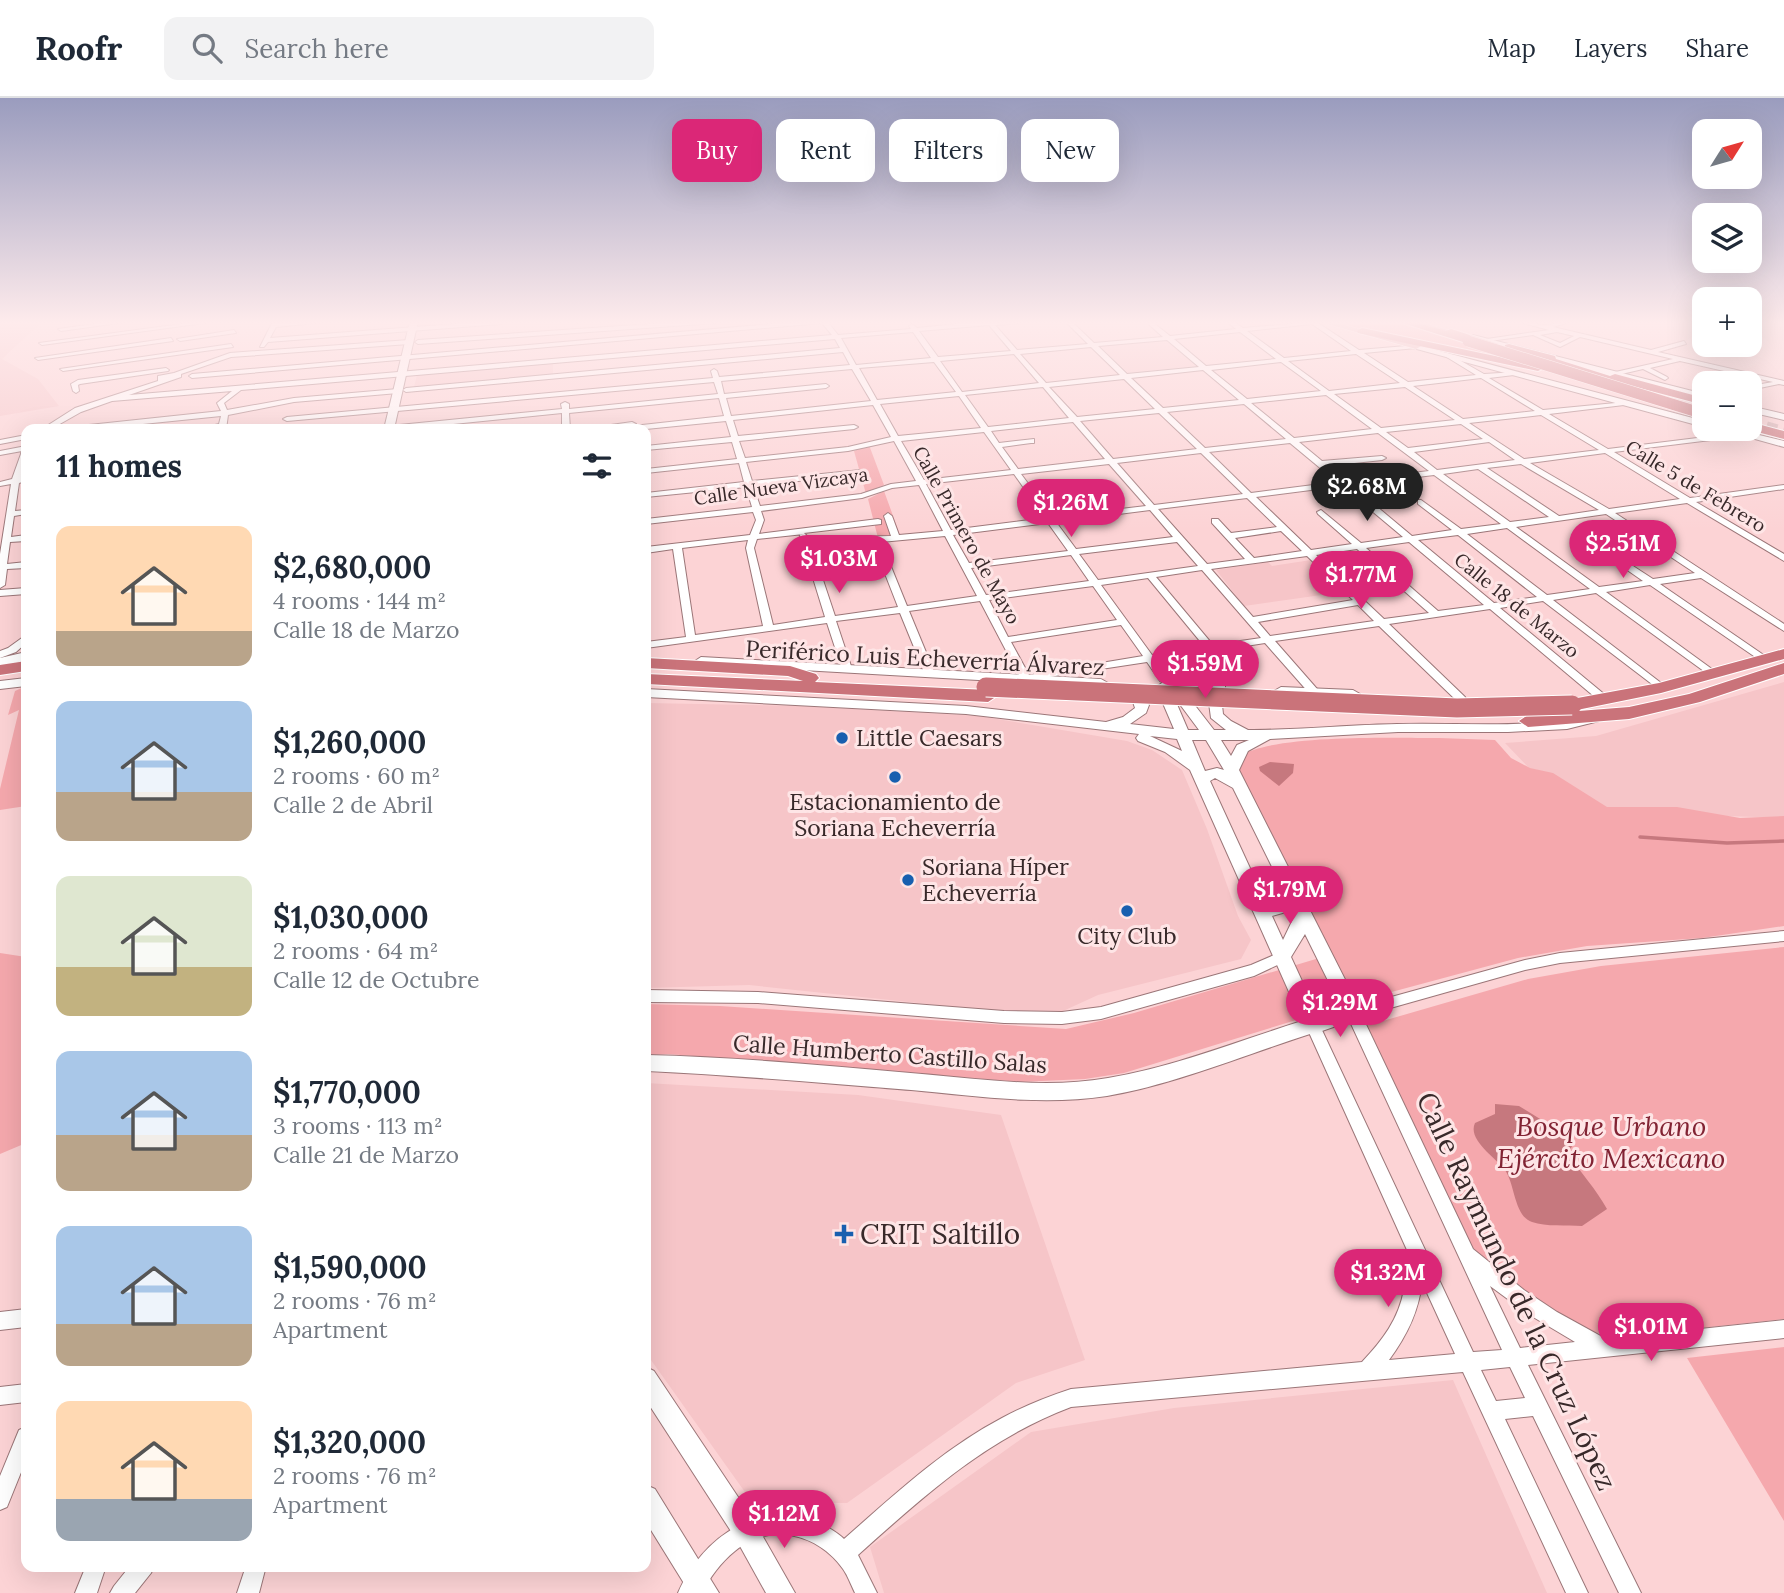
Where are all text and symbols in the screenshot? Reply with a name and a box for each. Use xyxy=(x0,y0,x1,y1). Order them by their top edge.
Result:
search box xyxy=(164,17,654,80)
text: Roofr xyxy=(35,27,122,69)
icon: search xyxy=(188,29,226,67)
text: Search here xyxy=(244,32,389,65)
text: Map xyxy=(1487,33,1536,64)
text: Layers xyxy=(1574,33,1647,64)
text: Share xyxy=(1685,33,1749,64)
chip: Buy xyxy=(672,119,762,182)
chip: Rent xyxy=(776,119,875,182)
chip: Filters xyxy=(889,119,1007,182)
chip: New xyxy=(1021,119,1119,182)
north arrow xyxy=(1692,119,1762,189)
map controls xyxy=(1692,119,1762,441)
button: layers xyxy=(1692,203,1762,273)
button: + xyxy=(1692,287,1762,357)
button: − xyxy=(1692,371,1762,441)
street label: Calle 5 de Febrero xyxy=(1621,435,1771,537)
street label: Calle Primero de Mayo xyxy=(908,442,1026,628)
text: 11 homes xyxy=(56,447,182,485)
icon: filters xyxy=(578,447,616,485)
street label: Calle Nueva Vizcaya xyxy=(692,462,870,510)
pin: $2.68M xyxy=(1310,464,1424,523)
text: $2.68M xyxy=(1327,471,1407,500)
pin: $1.26M xyxy=(1014,480,1128,539)
text: $1.26M xyxy=(1033,487,1109,516)
pin: $2.51M xyxy=(1566,520,1680,580)
text: $2.51M xyxy=(1585,528,1661,557)
pin: $1.03M xyxy=(782,536,896,595)
text: $1.03M xyxy=(800,543,878,572)
street label: Calle 18 de Marzo xyxy=(1450,547,1584,663)
text: $2,680,000 xyxy=(273,548,431,586)
pin: $1.77M xyxy=(1304,552,1418,611)
icon: home xyxy=(112,554,196,638)
text: $1.77M xyxy=(1325,559,1397,588)
text: 4 rooms · 144 m² xyxy=(273,586,446,615)
text: Calle 18 de Marzo xyxy=(273,615,460,644)
street label: Periférico Luis Echeverría Álvarez xyxy=(745,634,1105,681)
pin: $1.59M xyxy=(1148,640,1262,700)
text: $1.59M xyxy=(1167,648,1243,677)
text: $1,260,000 xyxy=(273,723,426,761)
place label: Little Caesars xyxy=(856,723,1002,752)
icon: home xyxy=(112,729,196,813)
marker: Little Caesars xyxy=(834,730,850,746)
text: 2 rooms · 60 m² xyxy=(273,761,440,790)
marker: Estacionamiento de Soriana Echeverría xyxy=(887,769,903,785)
place label: Estacionamiento de Soriana Echeverría xyxy=(789,787,1001,842)
text: Calle 2 de Abril xyxy=(273,790,433,819)
place label: Soriana Híper Echeverría xyxy=(922,852,1069,907)
pin: $1.79M xyxy=(1233,866,1347,926)
marker: Soriana Híper Echeverría xyxy=(900,872,916,888)
text: $1.79M xyxy=(1253,874,1327,903)
text: $1,030,000 xyxy=(273,898,429,936)
marker: City Club xyxy=(1119,903,1135,919)
icon: home xyxy=(112,904,196,988)
place label: City Club xyxy=(1077,921,1177,950)
text: 2 rooms · 64 m² xyxy=(273,936,438,965)
text: Calle 12 de Octubre xyxy=(273,965,480,994)
pin: $1.29M xyxy=(1283,979,1397,1039)
text: $1.29M xyxy=(1302,987,1378,1016)
street label: Calle Humberto Castillo Salas xyxy=(732,1028,1048,1079)
text: $1,770,000 xyxy=(273,1073,421,1111)
icon: home xyxy=(112,1079,196,1163)
street label: Calle Raymundo de la Cruz López xyxy=(1409,1086,1625,1496)
park label: Bosque Urbano Ejército Mexicano xyxy=(1497,1108,1725,1176)
text: 3 rooms · 113 m² xyxy=(273,1111,443,1140)
text: Calle 21 de Marzo xyxy=(273,1140,459,1169)
place label: CRIT Saltillo xyxy=(860,1216,1020,1252)
marker: CRIT Saltillo xyxy=(834,1224,854,1244)
text: $1,590,000 xyxy=(273,1248,427,1286)
pin: $1.32M xyxy=(1331,1250,1445,1309)
icon: home xyxy=(112,1254,196,1338)
text: $1.32M xyxy=(1350,1257,1426,1286)
text: 2 rooms · 76 m² xyxy=(273,1286,437,1315)
pin: $1.01M xyxy=(1594,1304,1708,1363)
text: $1.01M xyxy=(1614,1311,1688,1340)
text: Apartment xyxy=(273,1315,388,1344)
text: $1,320,000 xyxy=(273,1423,426,1461)
icon: home xyxy=(112,1429,196,1513)
text: 2 rooms · 76 m² xyxy=(273,1461,437,1490)
text: Apartment xyxy=(273,1490,388,1519)
pin: $1.12M xyxy=(727,1490,841,1550)
text: $1.12M xyxy=(748,1498,820,1527)

